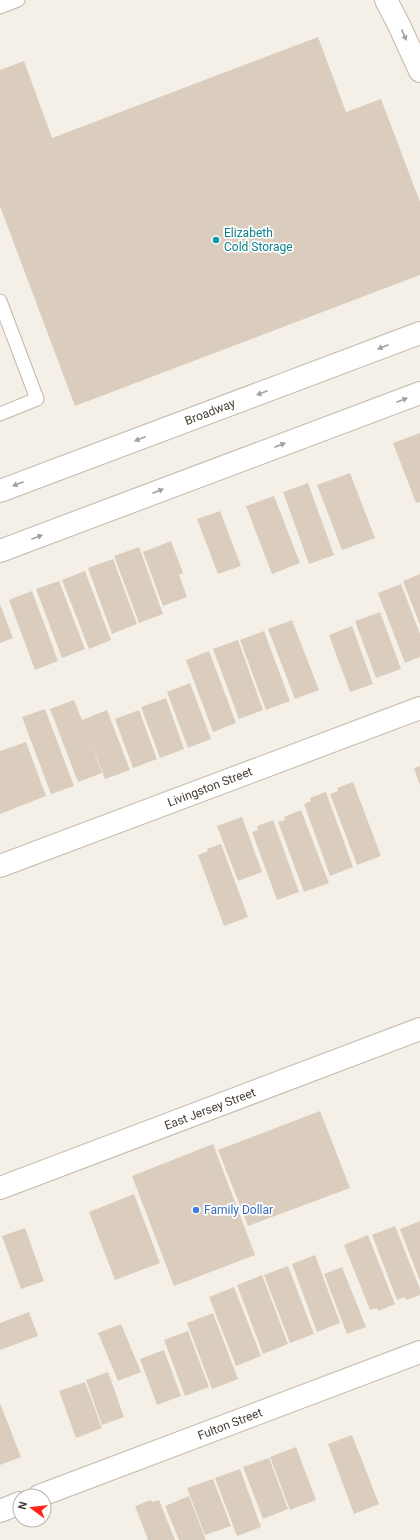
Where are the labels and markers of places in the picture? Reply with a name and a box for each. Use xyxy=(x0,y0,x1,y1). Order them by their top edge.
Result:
place label: Elizabeth Cold Storage xyxy=(224,226,293,254)
marker: Elizabeth Cold Storage xyxy=(211,235,221,245)
place label: Family Dollar xyxy=(204,1203,273,1217)
marker: Family Dollar xyxy=(191,1205,201,1215)

